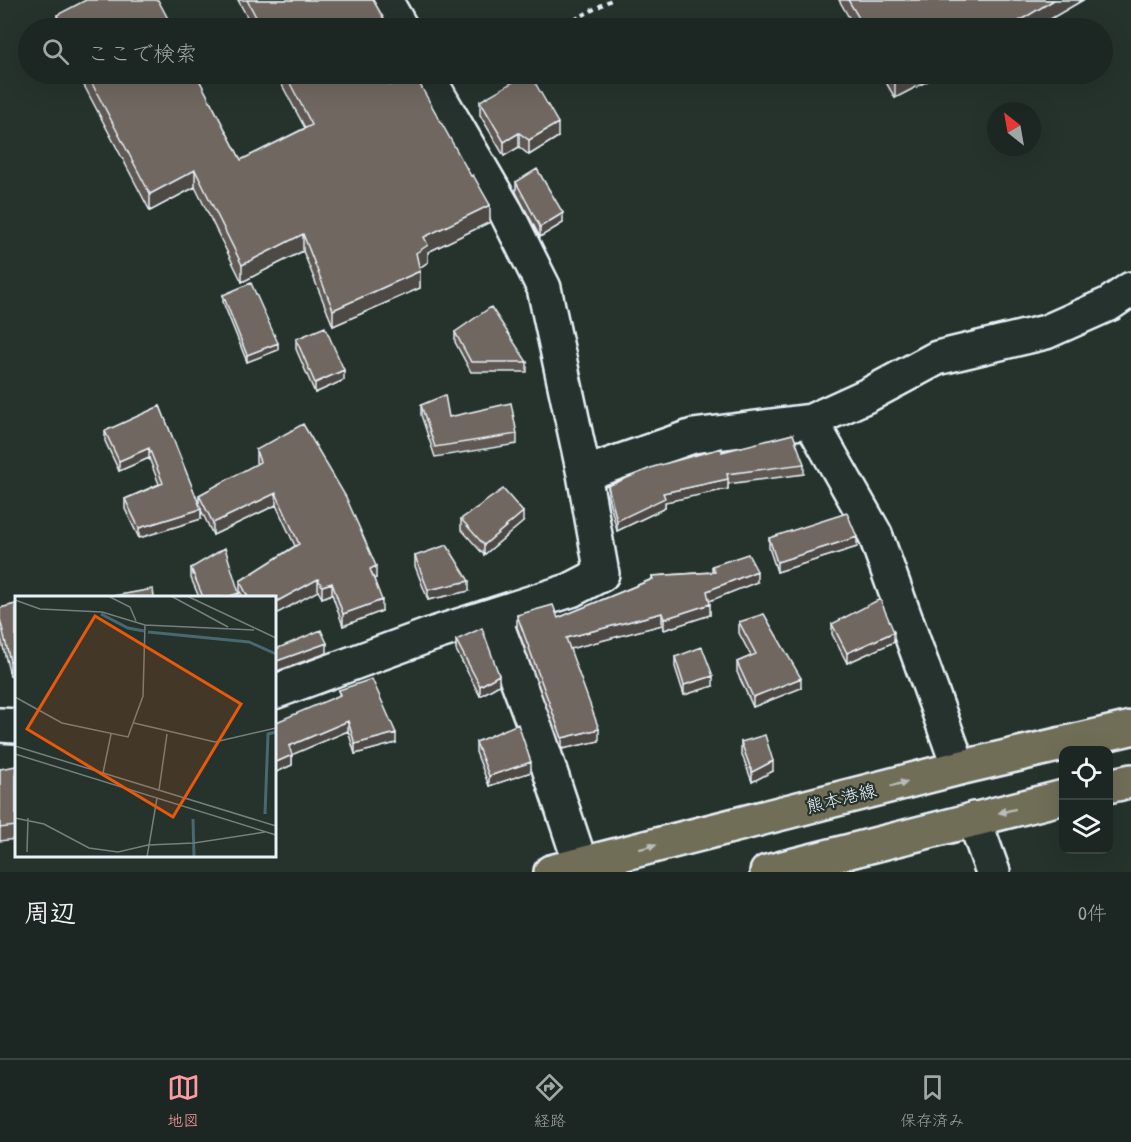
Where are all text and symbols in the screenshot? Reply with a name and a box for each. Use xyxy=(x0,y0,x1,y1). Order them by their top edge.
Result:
search box xyxy=(18,18,1113,84)
icon: search xyxy=(39,35,72,68)
text: ここで検索 xyxy=(87,38,197,68)
north arrow xyxy=(987,102,1041,156)
inset map xyxy=(15,596,276,857)
map controls xyxy=(1059,746,1113,854)
button: locate xyxy=(1059,746,1113,800)
street label: 熊本港線 xyxy=(803,777,879,819)
one-way arrow xyxy=(889,778,908,788)
button: layers xyxy=(1059,800,1113,854)
one-way arrow xyxy=(997,806,1016,816)
one-way arrow xyxy=(639,842,658,852)
text: 周辺 xyxy=(24,895,76,930)
text: 0件 xyxy=(1078,899,1107,926)
tab: 地図 xyxy=(167,1071,200,1131)
tab: 経路 xyxy=(533,1071,566,1131)
tab: 保存済み xyxy=(900,1071,964,1131)

